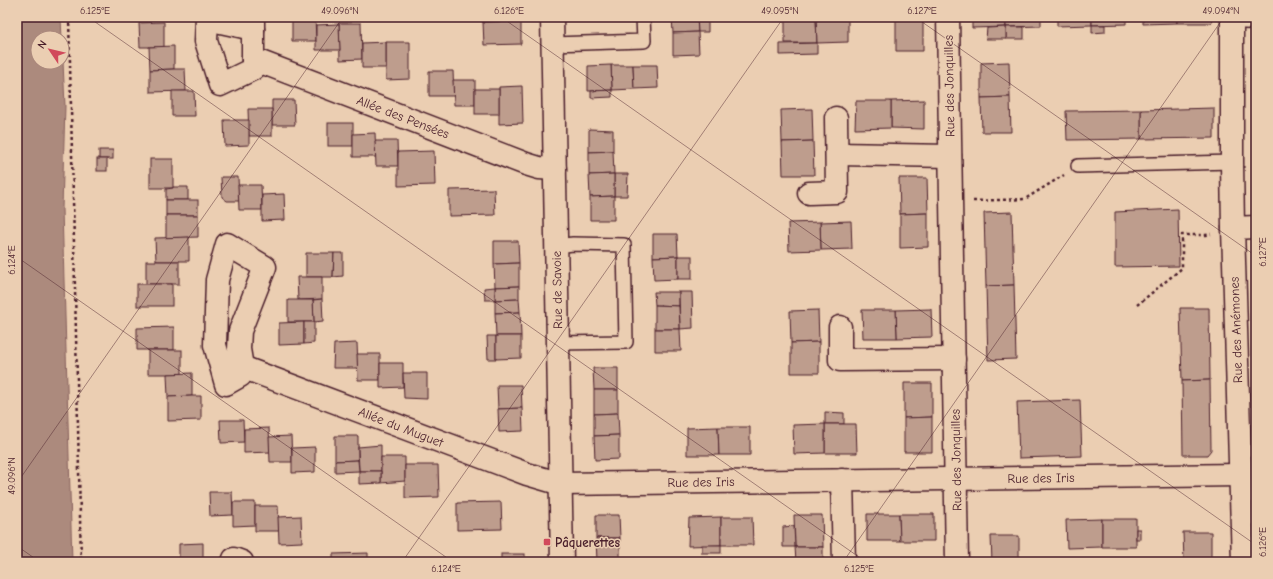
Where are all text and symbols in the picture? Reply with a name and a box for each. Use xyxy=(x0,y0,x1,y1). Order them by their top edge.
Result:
text: 6.125°E xyxy=(80,5,110,17)
text: 49.096°N xyxy=(321,5,359,17)
text: 6.126°E xyxy=(494,5,524,17)
text: 49.095°N xyxy=(761,5,799,17)
text: 6.127°E xyxy=(907,5,937,17)
text: 49.094°N xyxy=(1203,5,1239,17)
north arrow xyxy=(30,30,70,70)
street label: Rue des Jonquilles xyxy=(941,35,957,137)
text: N xyxy=(35,38,50,51)
street label: Allée des Pensées xyxy=(355,92,451,142)
text: 6.127°E xyxy=(1257,237,1269,267)
text: 6.124°E xyxy=(6,245,18,275)
street label: Rue de Savoie xyxy=(549,250,565,329)
street label: Rue des Anémones xyxy=(1227,277,1245,383)
street label: Allée du Muguet xyxy=(356,404,447,451)
street label: Rue des Jonquilles xyxy=(948,409,964,511)
text: 49.096°N xyxy=(6,457,18,495)
street label: Rue des Iris xyxy=(1007,470,1075,486)
street label: Rue des Iris xyxy=(667,474,735,490)
text: 6.126°E xyxy=(1257,527,1269,557)
place label: Pâquerettes xyxy=(555,535,620,550)
marker: Pâquerettes xyxy=(542,537,552,547)
text: 6.124°E xyxy=(431,563,461,575)
text: 6.125°E xyxy=(844,563,874,575)

